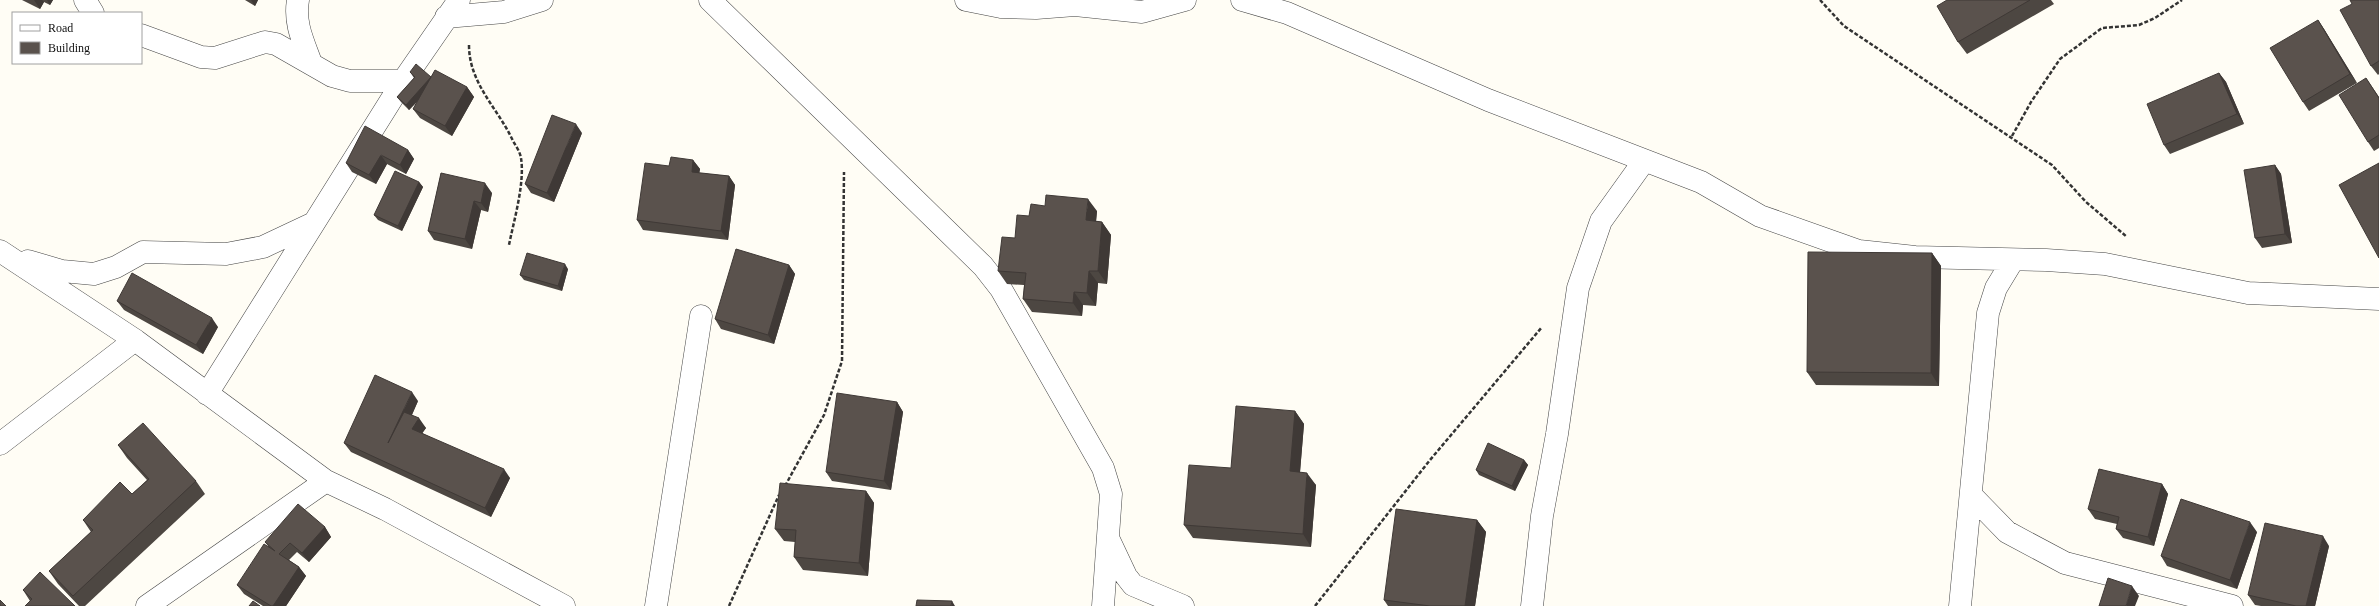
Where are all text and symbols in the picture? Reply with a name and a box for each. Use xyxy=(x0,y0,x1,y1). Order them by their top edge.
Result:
legend xyxy=(12,12,142,64)
text: Road xyxy=(48,21,73,35)
text: Building xyxy=(48,41,90,55)

